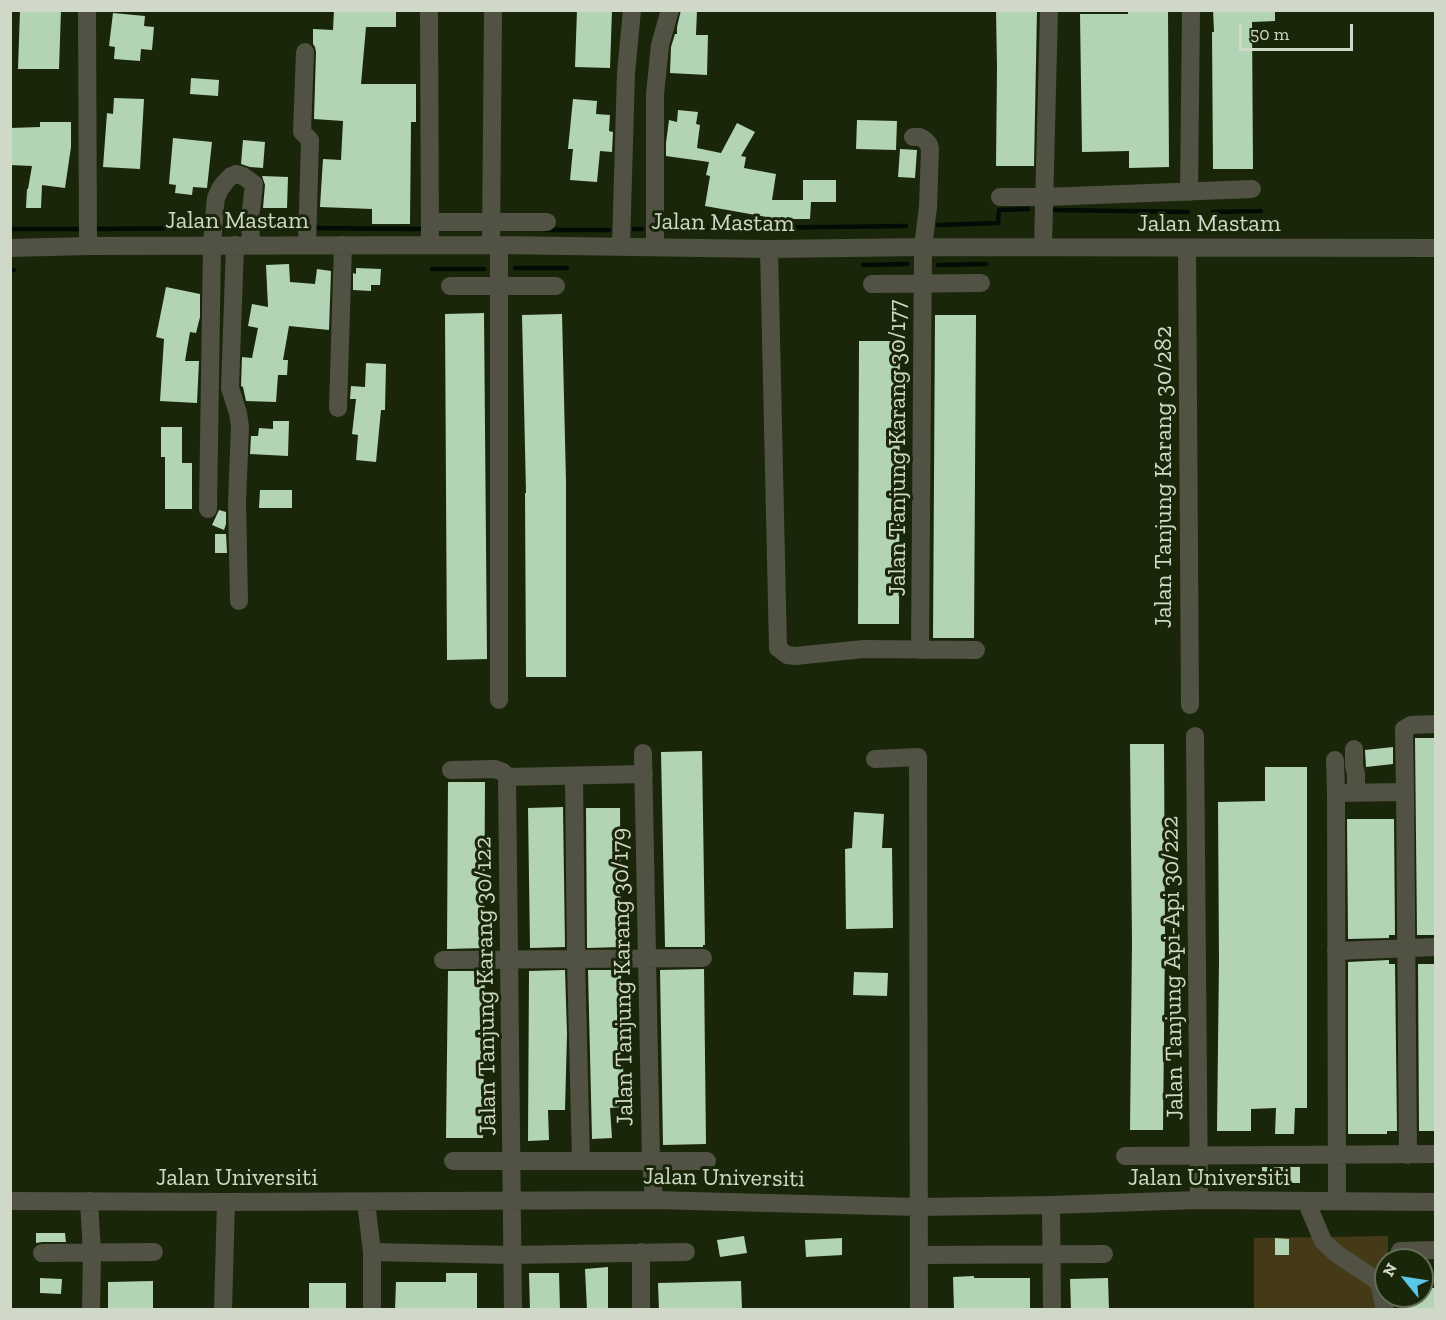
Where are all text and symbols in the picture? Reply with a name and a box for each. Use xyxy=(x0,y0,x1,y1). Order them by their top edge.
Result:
scale bar xyxy=(1242,12,1356,50)
text: 50 m xyxy=(1250,23,1289,45)
street label: Jalan Mastam xyxy=(165,207,309,235)
street label: Jalan Mastam xyxy=(651,207,795,239)
street label: Jalan Mastam xyxy=(1137,210,1281,238)
street label: Jalan Tanjung Karang 30/177 xyxy=(884,300,912,596)
street label: Jalan Tanjung Karang 30/282 xyxy=(1150,326,1178,628)
street label: Jalan Tanjung Api-Api 30/222 xyxy=(1156,816,1190,1120)
street label: Jalan Tanjung Karang 30/179 xyxy=(606,828,640,1126)
street label: Jalan Tanjung Karang 30/122 xyxy=(469,836,503,1136)
street label: Jalan Universiti xyxy=(643,1162,805,1194)
street label: Jalan Universiti xyxy=(156,1164,318,1192)
street label: Jalan Universiti xyxy=(1128,1164,1290,1192)
north arrow xyxy=(1374,1248,1434,1308)
text: N xyxy=(1378,1260,1401,1280)

